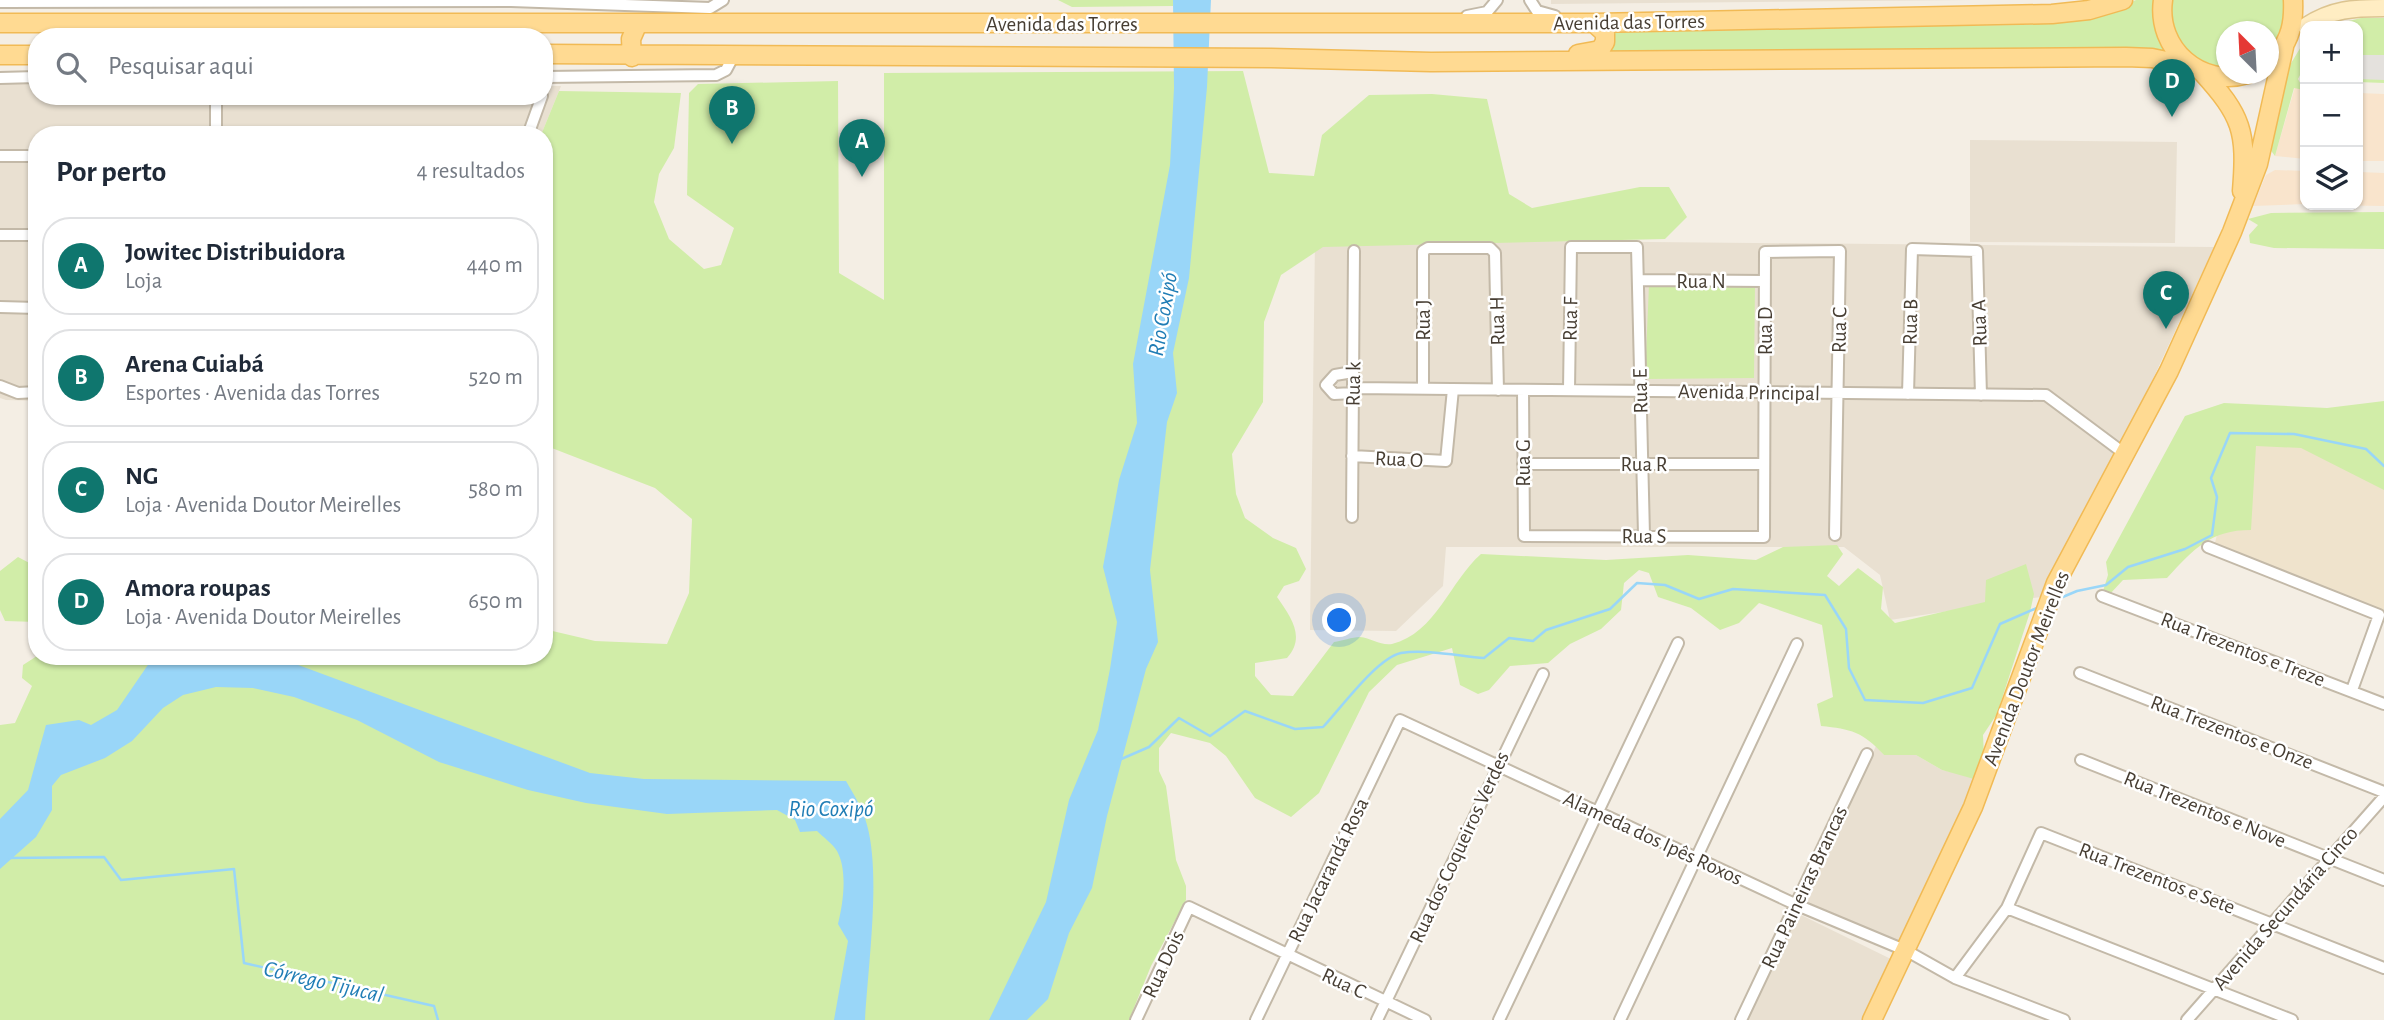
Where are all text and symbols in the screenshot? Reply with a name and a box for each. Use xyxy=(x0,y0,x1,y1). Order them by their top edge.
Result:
street label: Avenida das Torres xyxy=(1553,11,1705,34)
street label: Avenida das Torres xyxy=(986,14,1138,35)
north arrow xyxy=(2216,21,2279,84)
map controls xyxy=(2300,21,2363,210)
button: + xyxy=(2300,21,2363,84)
search box xyxy=(28,28,553,105)
icon: search xyxy=(52,48,90,86)
text: Pesquisar aqui xyxy=(108,53,254,79)
pin: D xyxy=(2149,59,2195,117)
button: − xyxy=(2300,84,2363,147)
pin: B xyxy=(709,86,755,144)
pin: A xyxy=(839,119,885,177)
button: layers xyxy=(2300,147,2363,210)
text: Por perto xyxy=(56,157,166,187)
text: 4 resultados xyxy=(417,160,525,183)
text: Jowitec Distribuidora xyxy=(125,239,346,265)
text: A xyxy=(74,254,88,277)
text: 440 m xyxy=(467,254,523,277)
text: Loja xyxy=(125,270,162,293)
water label: Rio Coxipó xyxy=(1145,271,1182,358)
street label: Rua N xyxy=(1676,271,1726,292)
pin: C xyxy=(2143,271,2189,329)
street label: Rua H xyxy=(1487,296,1508,346)
street label: Rua F xyxy=(1560,296,1581,341)
street label: Rua J xyxy=(1413,299,1434,341)
street label: Rua B xyxy=(1900,299,1921,345)
street label: Rua A xyxy=(1968,299,1991,347)
street label: Rua D xyxy=(1755,307,1776,355)
street label: Rua C xyxy=(1829,307,1850,353)
text: Arena Cuiabá xyxy=(125,351,264,377)
street label: Rua k xyxy=(1343,361,1364,407)
text: B xyxy=(74,366,88,389)
text: 520 m xyxy=(469,366,523,389)
street label: Rua E xyxy=(1630,368,1651,414)
street label: Avenida Principal xyxy=(1678,381,1820,404)
text: Esportes · Avenida das Torres xyxy=(125,382,380,405)
street label: Rua G xyxy=(1513,439,1534,487)
street label: Rua O xyxy=(1374,448,1424,471)
street label: Rua R xyxy=(1621,454,1667,475)
text: NG xyxy=(125,463,158,489)
text: C xyxy=(75,478,87,501)
text: 580 m xyxy=(468,478,523,501)
text: Loja · Avenida Doutor Meirelles xyxy=(125,494,401,517)
street label: Rua S xyxy=(1621,526,1667,547)
street label: Avenida Doutor Meirelles xyxy=(1980,568,2073,768)
text: Amora roupas xyxy=(125,575,271,601)
text: D xyxy=(73,590,89,613)
text: 650 m xyxy=(468,590,523,613)
your location xyxy=(1322,603,1356,637)
text: Loja · Avenida Doutor Meirelles xyxy=(125,606,401,629)
street label: Rua Trezentos e Treze xyxy=(2158,609,2328,690)
street label: Rua Trezentos e Onze xyxy=(2147,692,2316,773)
street label: Rua dos Coqueiros Verdes xyxy=(1406,748,1513,946)
street label: Rua Trezentos e Nove xyxy=(2121,767,2289,852)
street label: Alameda dos Ipês Roxos xyxy=(1560,788,1745,889)
street label: Rua Jacarandá Rosa xyxy=(1284,794,1373,946)
water label: Rio Coxipó xyxy=(789,798,873,821)
street label: Rua Paineiras Brancas xyxy=(1758,803,1851,972)
street label: Avenida Secundária Cinco xyxy=(2209,822,2362,994)
street label: Rua Trezentos e Sete xyxy=(2076,839,2238,918)
street label: Rua Dois xyxy=(1139,927,1188,1001)
water label: Córrego Tijucal xyxy=(261,957,386,1008)
street label: Rua C xyxy=(1318,964,1369,1003)

